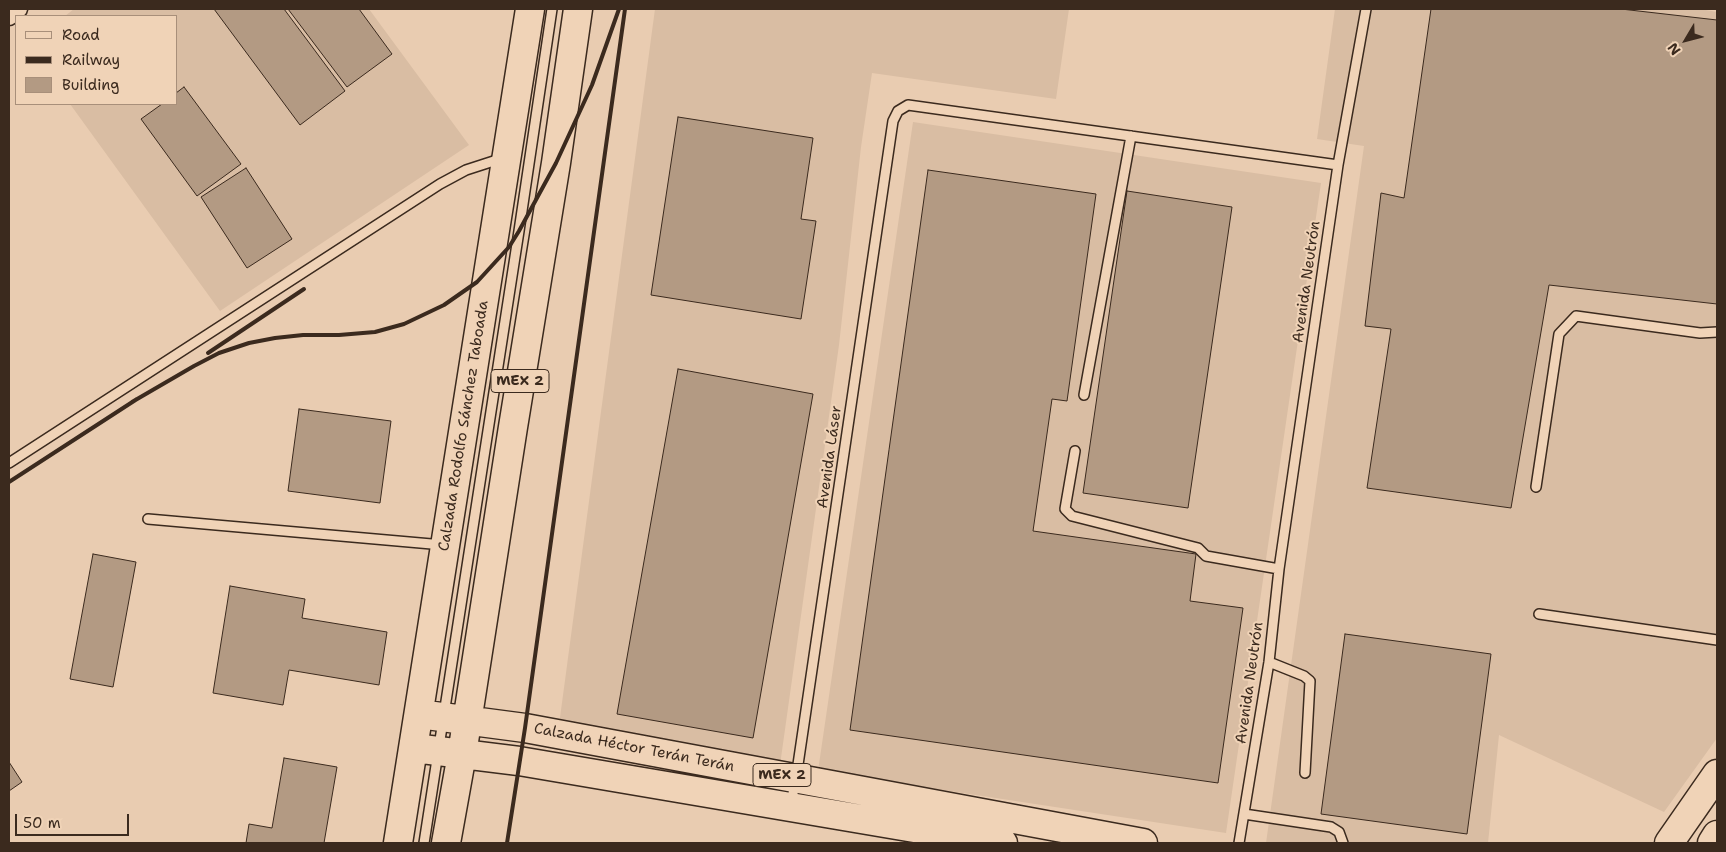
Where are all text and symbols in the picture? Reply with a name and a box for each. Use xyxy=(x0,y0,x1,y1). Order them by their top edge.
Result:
legend xyxy=(15,15,178,105)
north arrow xyxy=(1661,15,1711,65)
text: Road xyxy=(62,25,100,45)
text: N xyxy=(1663,39,1685,59)
text: Railway xyxy=(62,50,120,70)
text: Building xyxy=(62,75,119,95)
street label: Avenida Neutrón xyxy=(1290,220,1324,344)
street label: Calzada Rodolfo Sánchez Taboada xyxy=(435,299,493,553)
road number: MEX 2 xyxy=(491,370,549,392)
street label: Avenida Láser xyxy=(814,404,846,510)
street label: Avenida Neutrón xyxy=(1233,621,1267,745)
street label: Calzada Héctor Terán Terán xyxy=(532,720,736,776)
road number: MEX 2 xyxy=(753,764,811,786)
scale bar xyxy=(18,804,131,836)
text: 50 m xyxy=(23,813,61,833)

